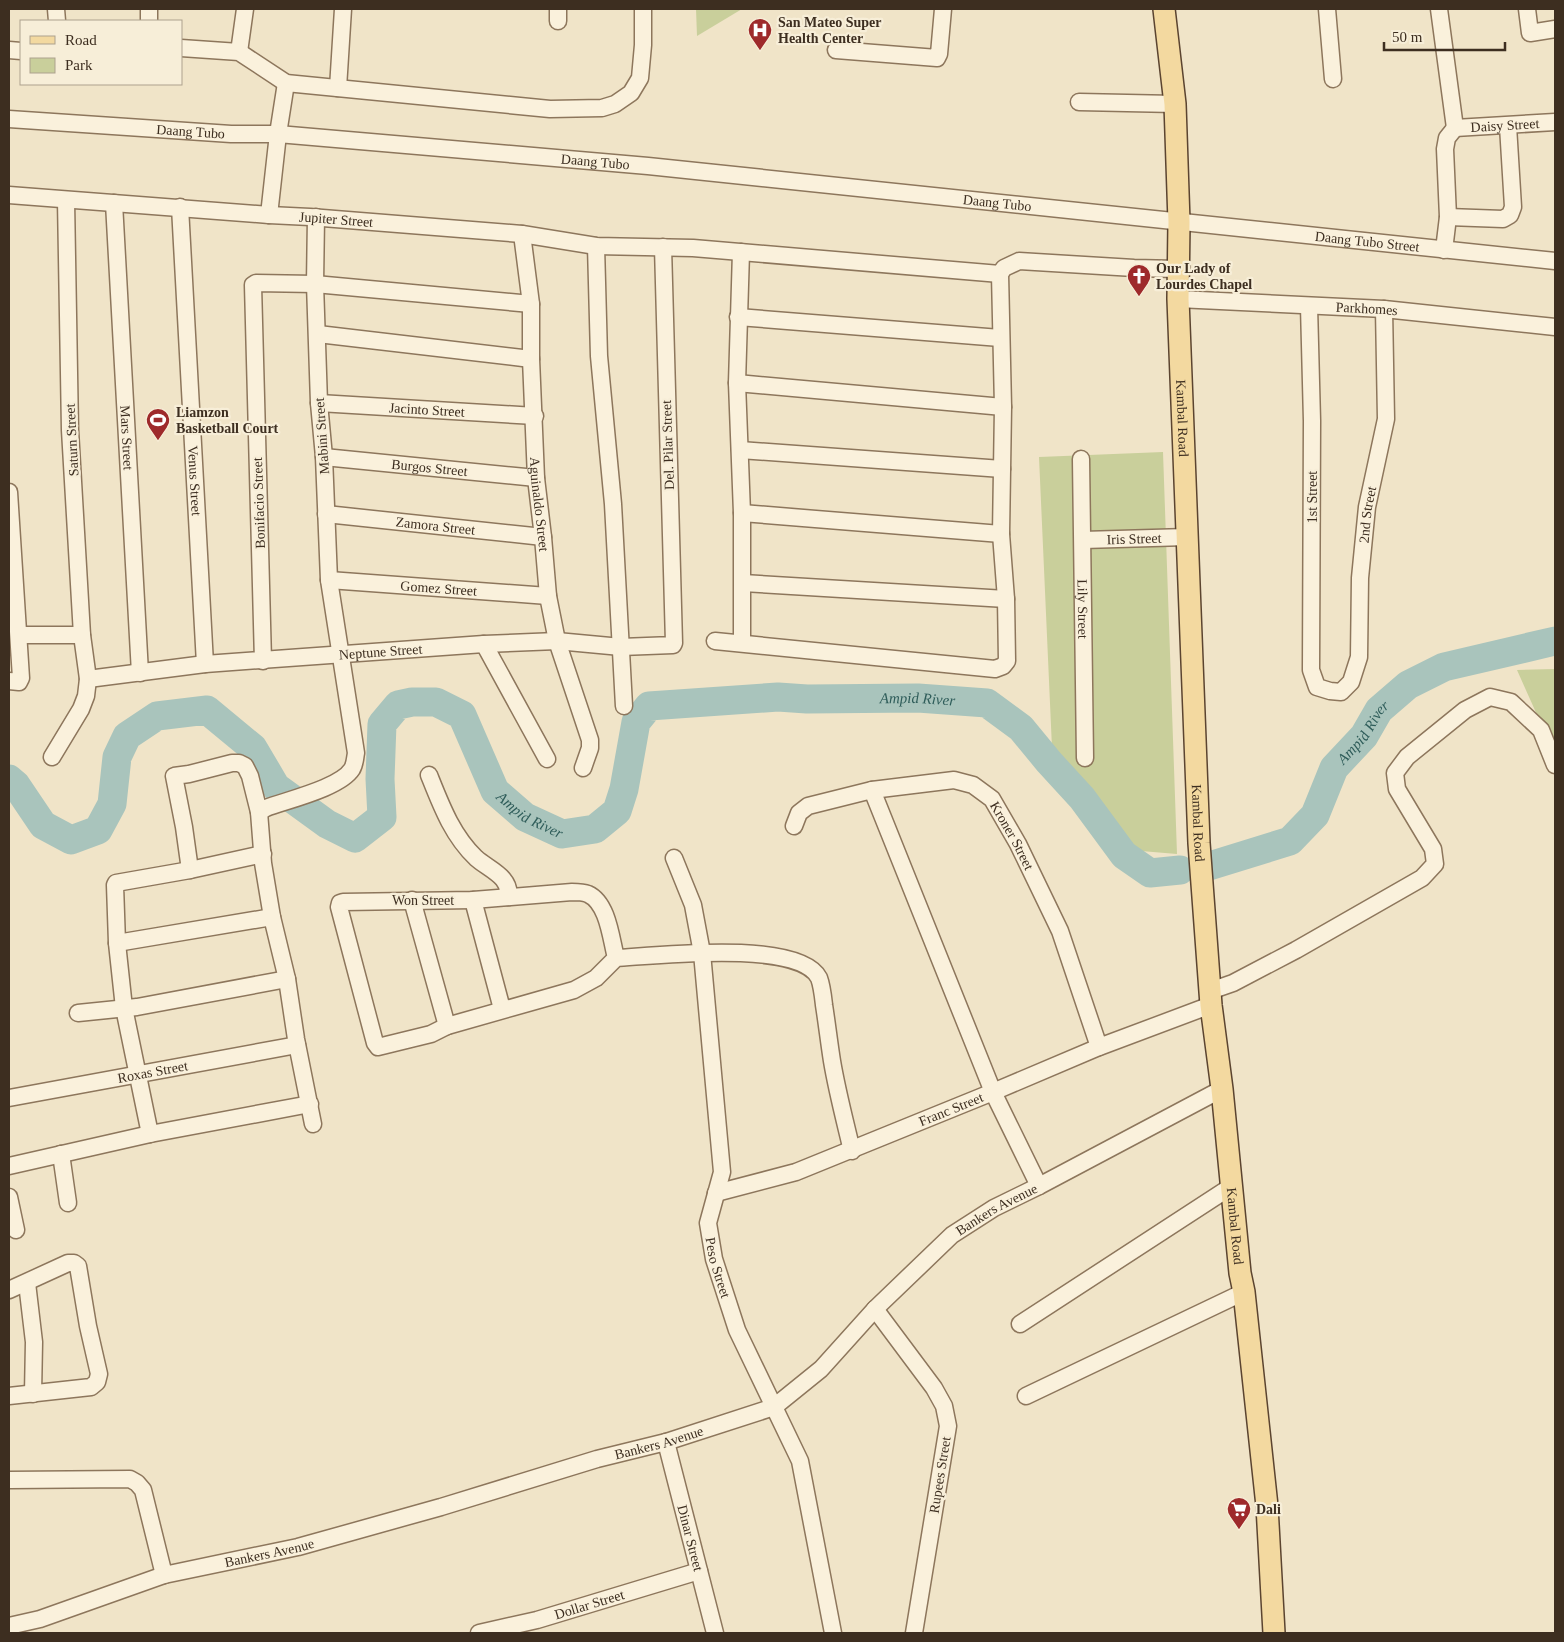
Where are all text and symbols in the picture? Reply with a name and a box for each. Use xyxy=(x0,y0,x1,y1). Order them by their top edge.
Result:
place label: San Mateo Super Health Center xyxy=(778,15,881,46)
hospital icon: San Mateo Super Health Center xyxy=(747,17,773,51)
legend xyxy=(20,20,182,85)
scale bar xyxy=(1384,20,1505,52)
text: 50 m xyxy=(1392,29,1423,45)
text: Road xyxy=(65,32,97,48)
text: Park xyxy=(65,57,93,73)
street label: Daisy Street xyxy=(1470,115,1540,135)
street label: Daang Tubo xyxy=(156,121,225,141)
street label: Daang Tubo xyxy=(560,151,630,172)
street label: Daang Tubo xyxy=(962,192,1032,214)
street label: Jupiter Street xyxy=(299,209,374,230)
street label: Daang Tubo Street xyxy=(1314,228,1420,254)
place label: Our Lady of Lourdes Chapel xyxy=(1156,261,1252,292)
church icon: Our Lady of Lourdes Chapel xyxy=(1126,263,1152,297)
street label: Parkhomes xyxy=(1335,299,1399,318)
street label: Kambal Road xyxy=(1174,379,1192,457)
street label: Mabini Street xyxy=(312,397,332,475)
street label: Jacinto Street xyxy=(388,400,465,419)
street label: Del. Pilar Street xyxy=(659,400,677,490)
street label: Saturn Street xyxy=(63,403,81,477)
street label: Mars Street xyxy=(118,405,136,471)
place label: Liamzon Basketball Court xyxy=(176,405,279,436)
sports icon: Liamzon Basketball Court xyxy=(145,407,171,441)
street label: Venus Street xyxy=(186,445,204,516)
street label: Burgos Street xyxy=(391,456,468,479)
street label: Aguinaldo Street xyxy=(528,456,552,552)
street label: Bonifacio Street xyxy=(250,457,268,549)
street label: 1st Street xyxy=(1305,471,1320,523)
street label: 2nd Street xyxy=(1356,485,1379,544)
street label: Zamora Street xyxy=(395,514,476,537)
street label: Iris Street xyxy=(1106,530,1162,547)
street label: Gomez Street xyxy=(400,578,478,598)
street label: Lily Street xyxy=(1075,579,1091,639)
street label: Neptune Street xyxy=(338,641,423,662)
water label: Ampid River xyxy=(879,690,956,709)
water label: Ampid River xyxy=(1333,697,1392,768)
street label: Kambal Road xyxy=(1189,784,1208,862)
water label: Ampid River xyxy=(493,788,566,841)
street label: Kroner Street xyxy=(987,799,1037,872)
street label: Won Street xyxy=(392,893,454,908)
street label: Roxas Street xyxy=(116,1058,189,1085)
street label: Franc Street xyxy=(917,1089,985,1129)
street label: Bankers Avenue xyxy=(953,1181,1040,1238)
street label: Kambal Road xyxy=(1224,1187,1247,1265)
street label: Peso Street xyxy=(703,1236,734,1300)
street label: Bankers Avenue xyxy=(613,1423,705,1462)
street label: Rupees Street xyxy=(927,1436,953,1514)
supermarket icon: Dali xyxy=(1226,1496,1252,1530)
place label: Dali xyxy=(1256,1502,1281,1517)
street label: Dinar Street xyxy=(675,1503,706,1573)
street label: Bankers Avenue xyxy=(223,1535,316,1570)
street label: Dollar Street xyxy=(553,1587,626,1622)

